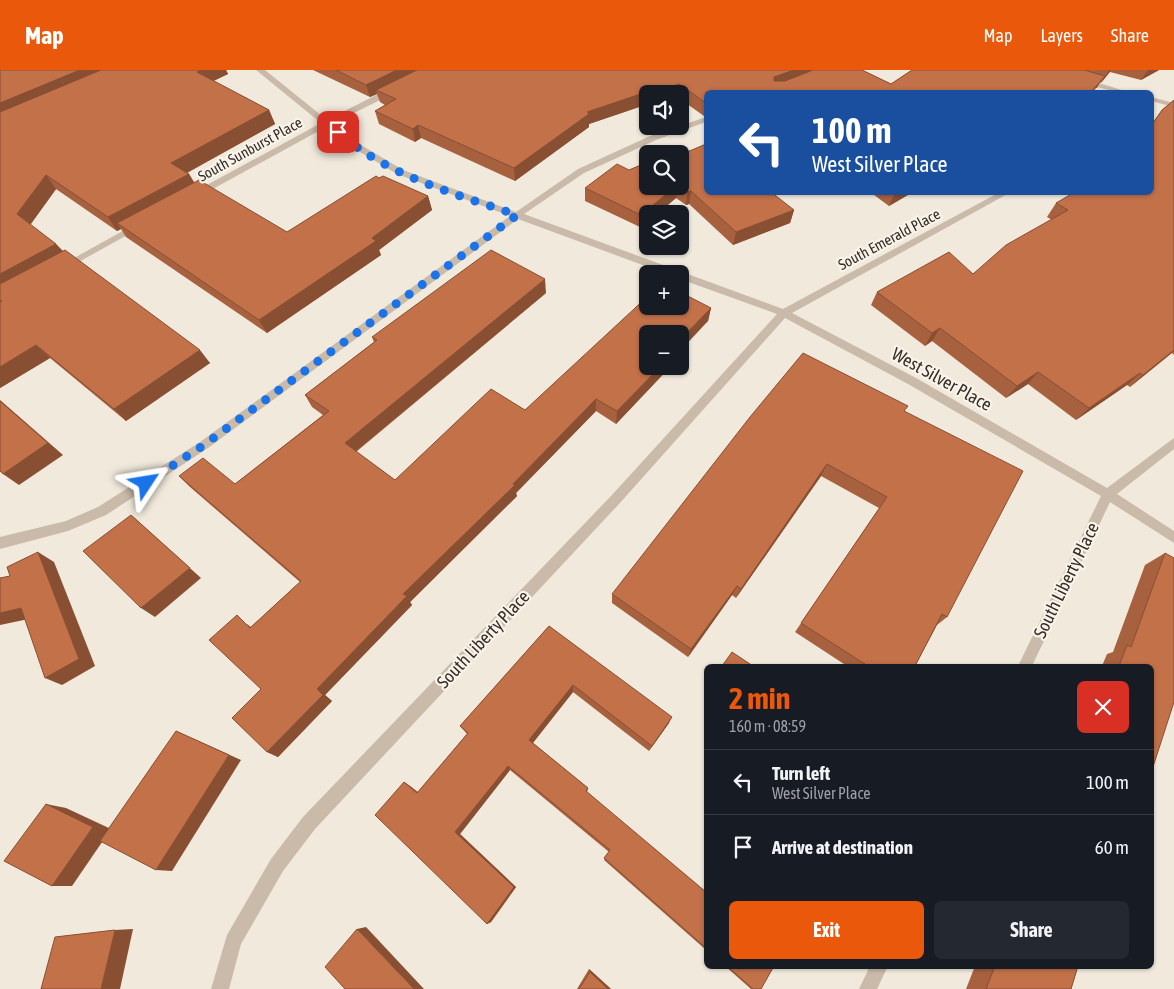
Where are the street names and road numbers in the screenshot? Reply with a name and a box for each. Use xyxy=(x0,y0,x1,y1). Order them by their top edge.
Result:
street label: South Sunburst Place xyxy=(195,113,305,185)
street label: South Emerald Place xyxy=(835,205,943,273)
street label: West Silver Place xyxy=(888,343,996,415)
street label: South Liberty Place xyxy=(1029,519,1103,641)
street label: South Liberty Place xyxy=(432,586,534,692)

